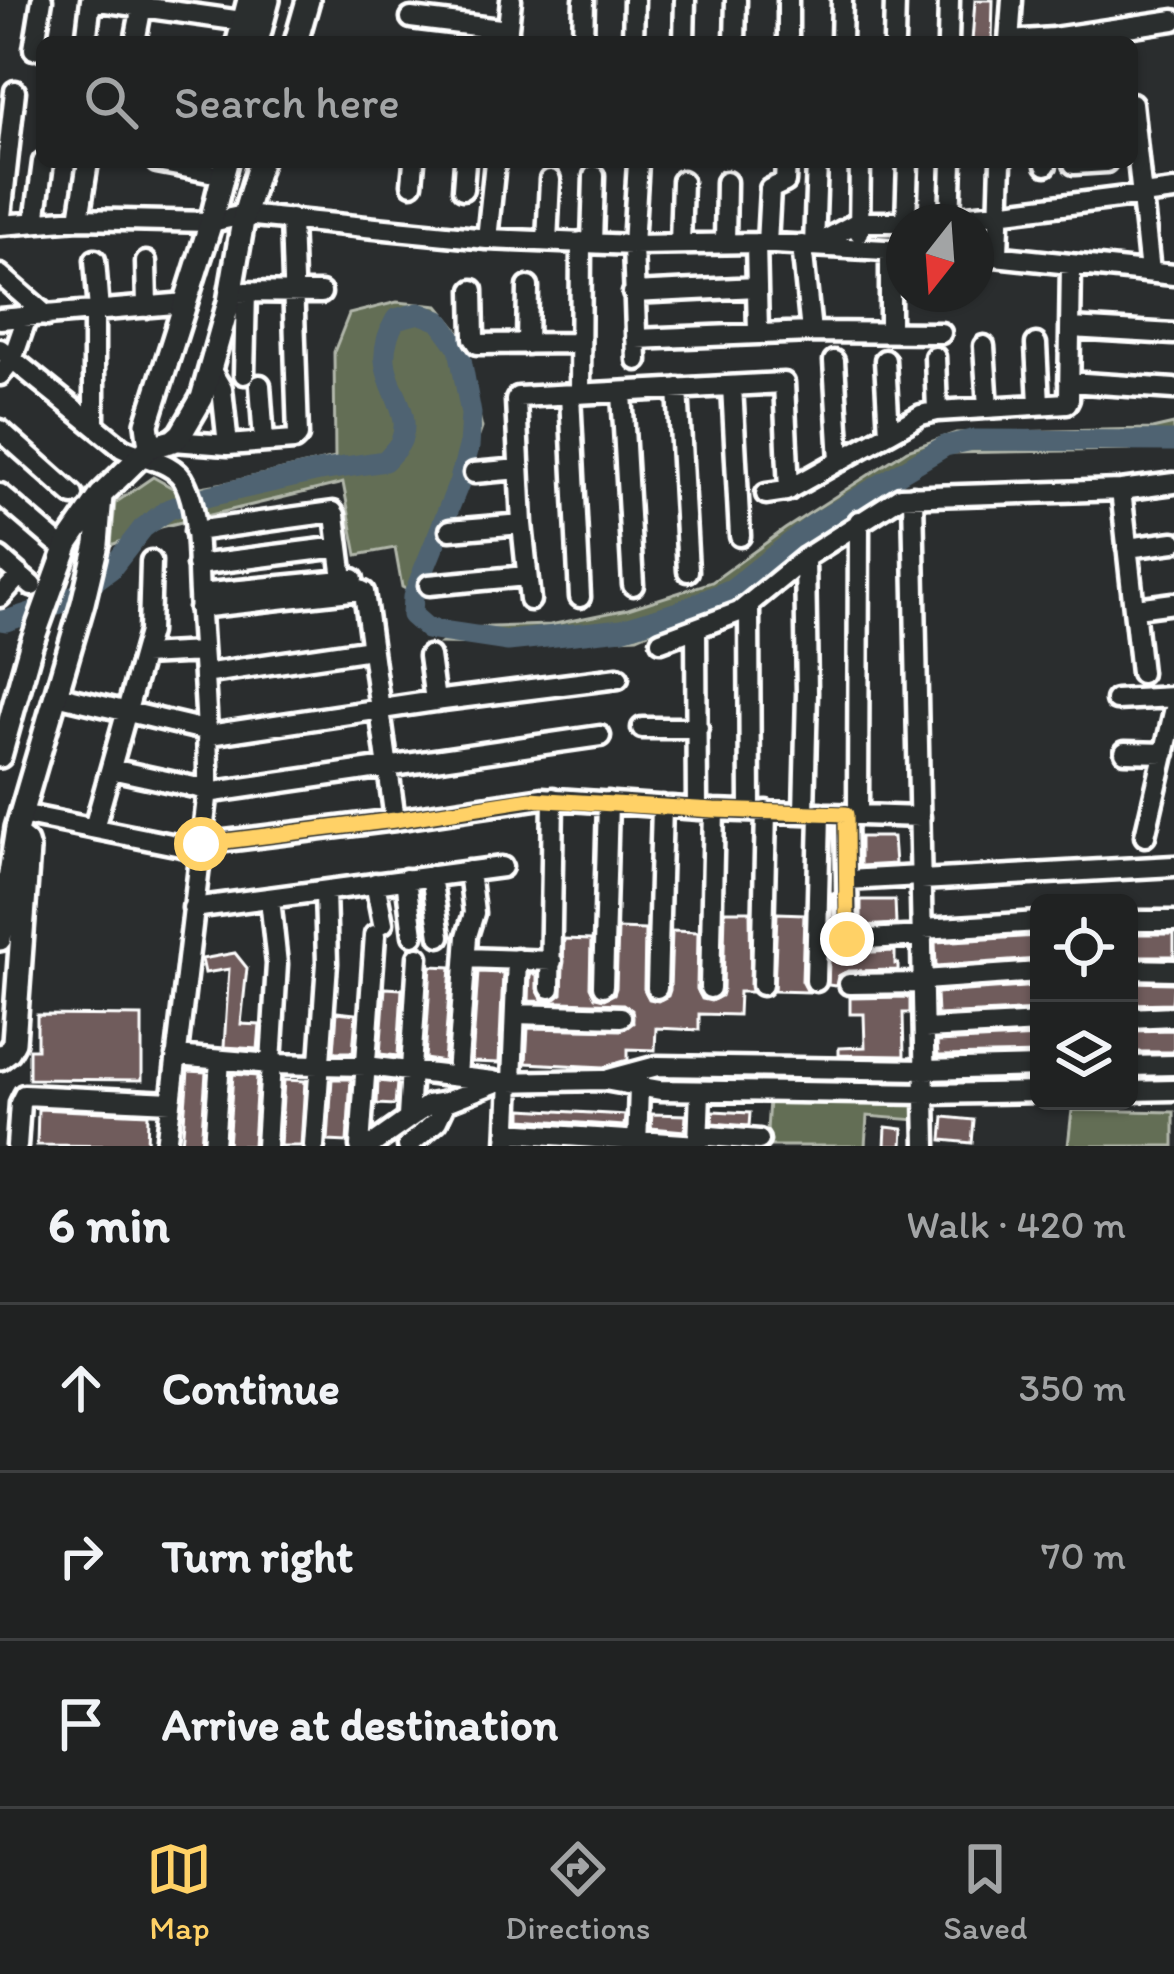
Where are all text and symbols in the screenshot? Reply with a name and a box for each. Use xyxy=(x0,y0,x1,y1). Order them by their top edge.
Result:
search box xyxy=(36,36,1138,168)
icon: search xyxy=(78,69,144,135)
text: Search here xyxy=(174,75,400,129)
north arrow xyxy=(886,204,994,312)
route start xyxy=(174,817,228,871)
map controls xyxy=(1030,894,1138,1110)
button: locate xyxy=(1030,894,1138,1002)
route end xyxy=(820,912,874,966)
button: layers xyxy=(1030,1002,1138,1110)
text: 6 min xyxy=(48,1194,170,1255)
text: Walk · 420 m xyxy=(906,1201,1126,1248)
icon: ahead xyxy=(48,1355,114,1421)
text: Continue xyxy=(162,1361,340,1415)
text: 350 m xyxy=(1019,1364,1126,1411)
icon: right xyxy=(48,1523,114,1589)
text: Turn right xyxy=(162,1529,353,1583)
text: 70 m xyxy=(1041,1532,1126,1579)
icon: arrive xyxy=(48,1691,114,1757)
text: Arrive at destination xyxy=(162,1697,558,1751)
tab: Map xyxy=(146,1836,212,1947)
tab: Directions xyxy=(505,1836,650,1947)
tab: Saved xyxy=(943,1836,1028,1947)

